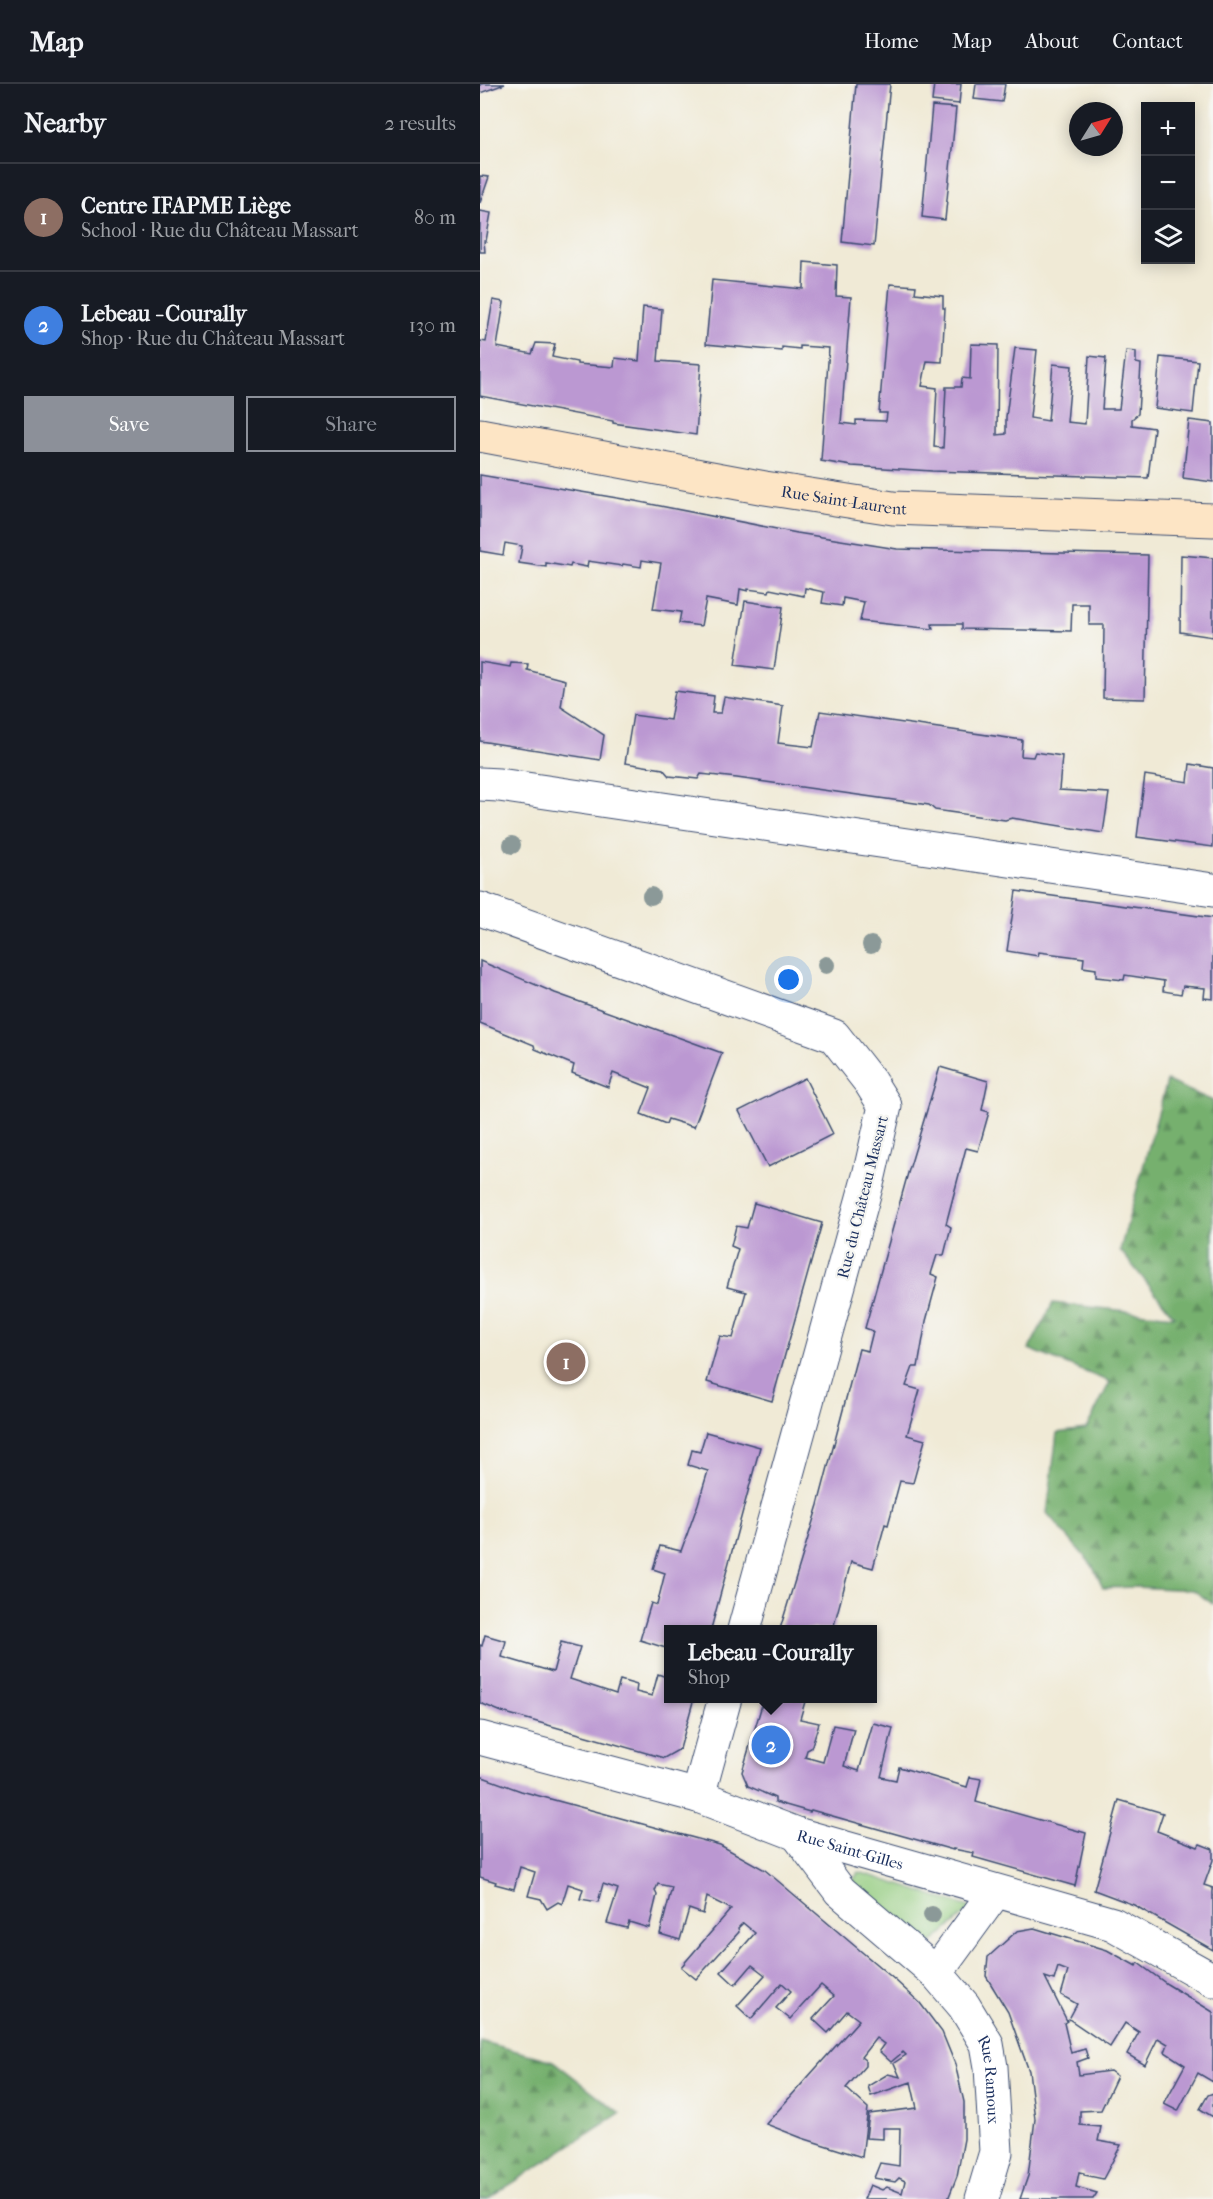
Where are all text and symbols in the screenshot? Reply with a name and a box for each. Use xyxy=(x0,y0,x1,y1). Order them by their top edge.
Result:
text: Map xyxy=(30,25,84,58)
text: Home xyxy=(864,29,919,53)
text: Map xyxy=(952,29,992,53)
text: About xyxy=(1025,29,1079,53)
text: Contact xyxy=(1112,29,1183,53)
north arrow xyxy=(1069,102,1123,156)
map controls xyxy=(1141,102,1195,264)
button: + xyxy=(1141,102,1195,156)
text: Nearby xyxy=(24,108,106,139)
text: 2 results xyxy=(385,112,456,135)
button: − xyxy=(1141,156,1195,210)
text: Centre IFAPME Liège xyxy=(81,193,291,219)
text: 1 xyxy=(40,206,47,229)
text: 80 m xyxy=(414,206,456,229)
button: layers xyxy=(1141,210,1195,264)
text: School · Rue du Château Massart xyxy=(81,219,359,242)
text: Lebeau - Courally xyxy=(81,301,247,327)
text: 2 xyxy=(38,314,49,337)
text: 130 m xyxy=(409,314,456,337)
text: Shop · Rue du Château Massart xyxy=(81,327,345,350)
button: Save xyxy=(24,396,234,452)
button: Share xyxy=(246,396,456,452)
street label: Rue Saint-Laurent xyxy=(780,482,908,519)
your location xyxy=(774,965,803,994)
street label: Rue du Château Massart xyxy=(833,1113,892,1281)
pin: 1 xyxy=(546,1340,586,1384)
popup xyxy=(664,1625,877,1703)
text: Lebeau - Courally xyxy=(688,1640,853,1666)
text: Shop xyxy=(688,1666,730,1689)
pin: 2 xyxy=(752,1722,790,1768)
street label: Rue Saint-Gilles xyxy=(795,1825,906,1874)
street label: Rue Ramoux xyxy=(974,2032,1003,2125)

